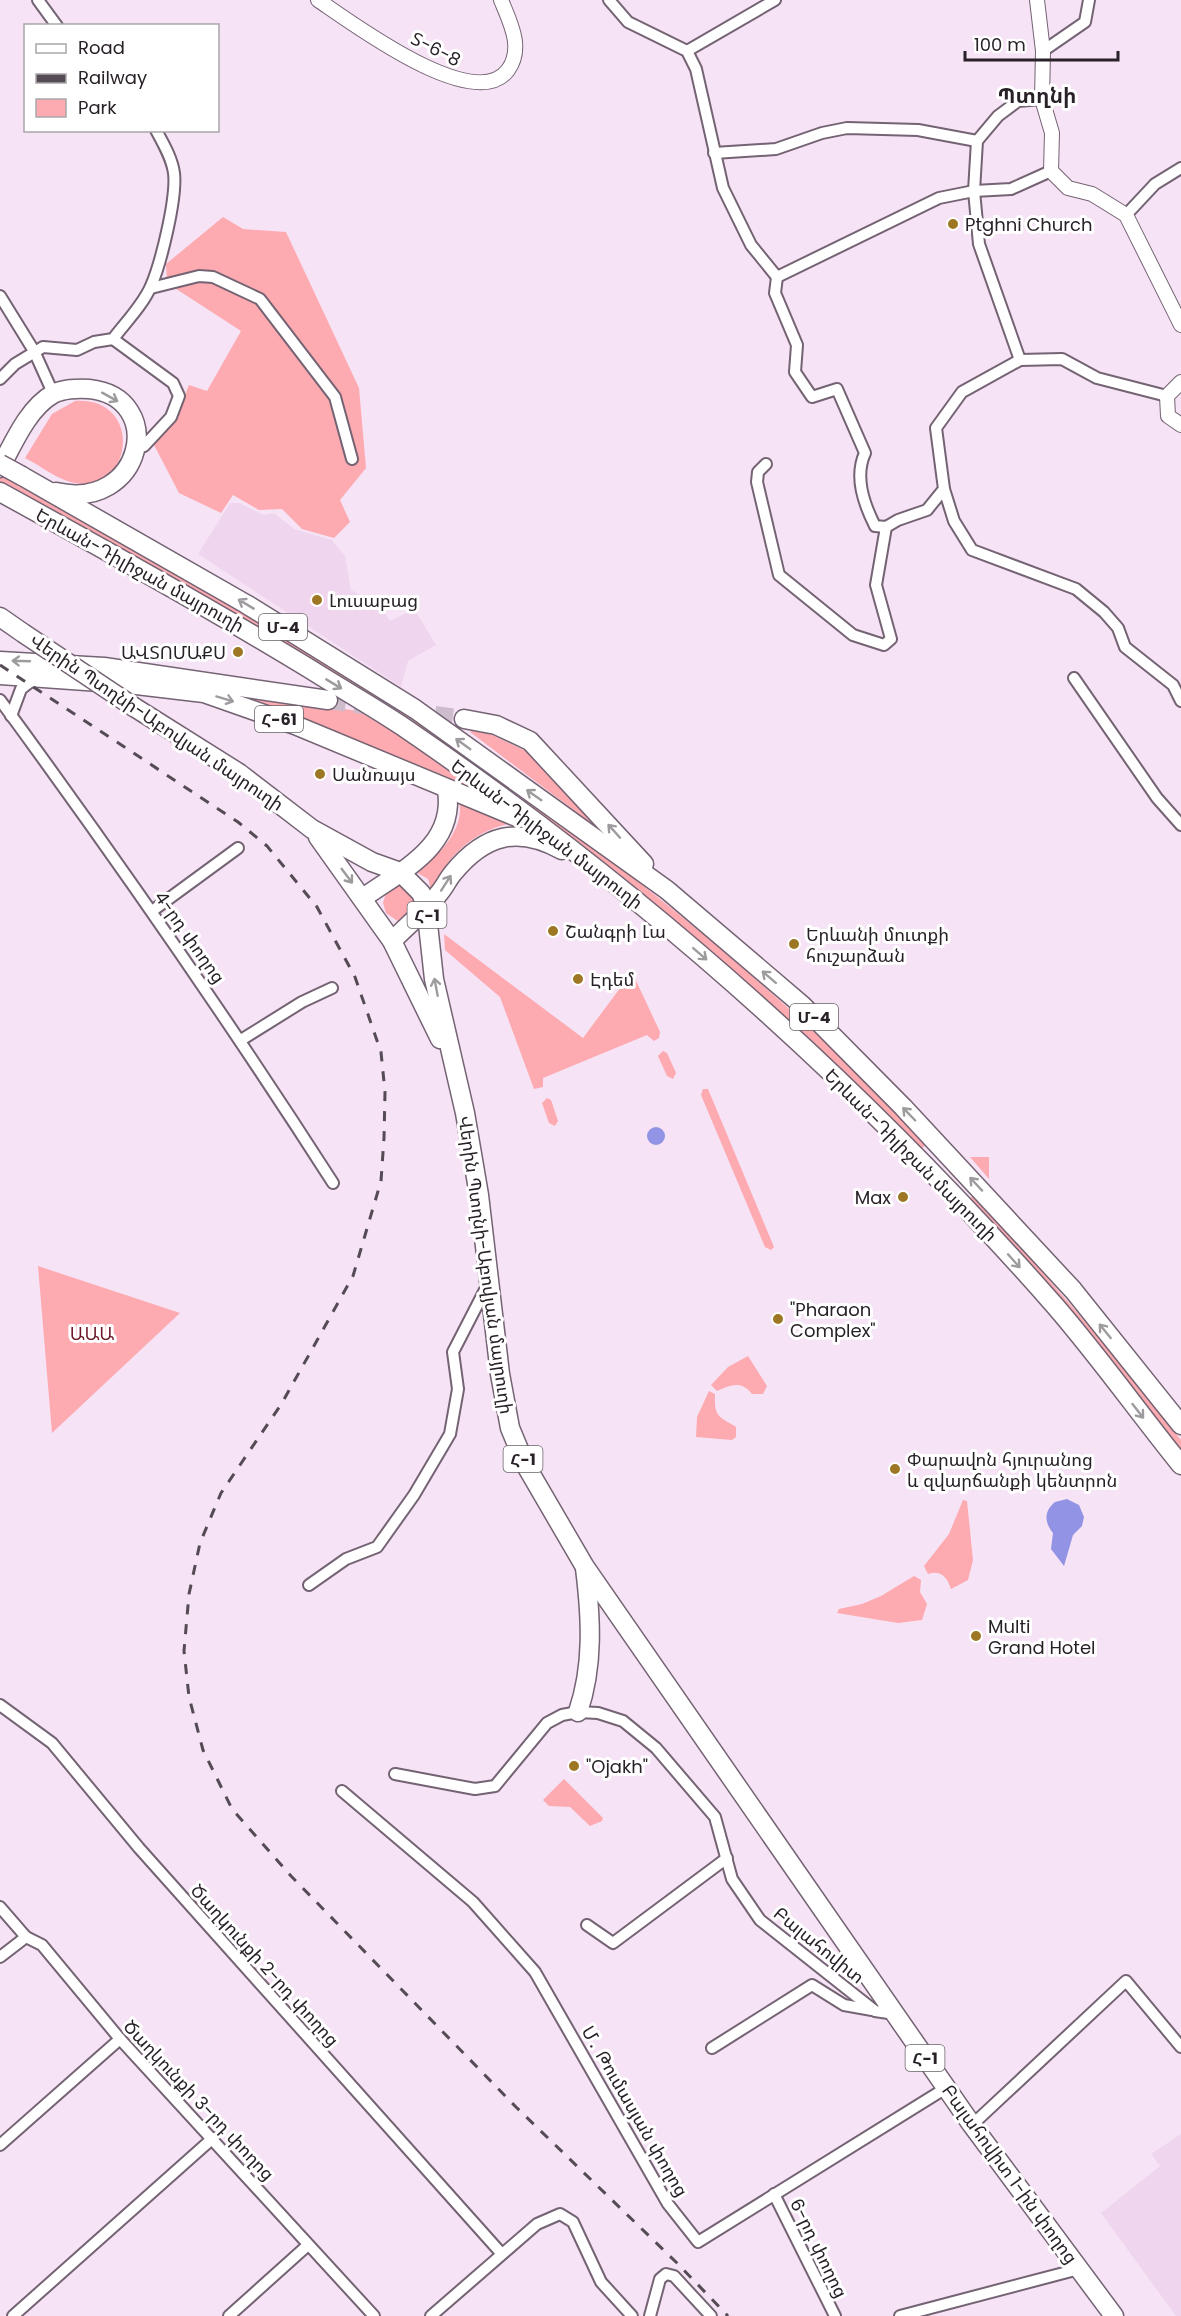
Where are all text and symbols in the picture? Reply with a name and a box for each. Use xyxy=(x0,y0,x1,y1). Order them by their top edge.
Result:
legend xyxy=(24,24,219,132)
scale bar xyxy=(965,24,1118,62)
street label: Տ-6-8 xyxy=(407,26,465,72)
text: 100 m xyxy=(974,32,1026,57)
text: Road xyxy=(78,35,125,60)
text: Railway xyxy=(78,65,147,90)
district label: Պտղնի xyxy=(998,81,1076,110)
text: Park xyxy=(78,95,117,120)
place label: Ptghni Church xyxy=(965,212,1093,237)
marker: Ptghni Church xyxy=(946,217,960,231)
one-way arrow xyxy=(101,391,118,403)
street label: Երևան-Դիլիջան մայրուղի xyxy=(31,502,249,638)
place label: Լուսաբաց xyxy=(329,588,418,613)
marker: Լուսաբաց xyxy=(310,593,324,607)
one-way arrow xyxy=(238,598,255,610)
road number: Մ-4 xyxy=(259,614,307,640)
street label: Վերին Պտղնի-Աբովյան մայրուղի xyxy=(25,627,289,817)
place label: ԱՎՏՈՄԱՔՍ xyxy=(121,640,226,665)
marker: ԱՎՏՈՄԱՔՍ xyxy=(231,645,245,659)
one-way arrow xyxy=(11,656,31,667)
one-way arrow xyxy=(325,679,342,691)
one-way arrow xyxy=(215,694,234,705)
road number: Հ-61 xyxy=(255,706,303,732)
one-way arrow xyxy=(456,738,472,751)
street label: Երևան-Դիլիջան մայրուղի xyxy=(446,753,648,915)
place label: Սանռայս xyxy=(332,762,416,787)
marker: Սանռայս xyxy=(313,767,327,781)
one-way arrow xyxy=(526,789,543,801)
one-way arrow xyxy=(607,824,621,839)
one-way arrow xyxy=(341,867,354,883)
one-way arrow xyxy=(439,875,452,892)
street label: 4-րդ փողոց xyxy=(149,886,231,988)
road number: Հ-1 xyxy=(408,902,446,928)
place label: Շանգրի Լա xyxy=(565,919,666,944)
place label: Երևանի մուտքի հուշարձան xyxy=(806,922,949,968)
marker: Շանգրի Լա xyxy=(546,924,560,938)
marker: Երևանի մուտքի հուշարձան xyxy=(787,937,801,951)
one-way arrow xyxy=(692,947,707,961)
place label: Էդեմ xyxy=(590,967,635,992)
one-way arrow xyxy=(762,970,777,984)
marker: Էդեմ xyxy=(571,972,585,986)
one-way arrow xyxy=(430,978,441,997)
road number: Մ-4 xyxy=(790,1004,838,1030)
street label: Երևան-Դիլիջան մայրուղի xyxy=(819,1063,1003,1247)
one-way arrow xyxy=(901,1106,916,1121)
street label: Վերին Պտղնի-Աբովյան մայրուղի xyxy=(453,1114,519,1416)
one-way arrow xyxy=(969,1177,983,1192)
place label: Max xyxy=(855,1185,891,1210)
marker: Max xyxy=(896,1190,910,1204)
one-way arrow xyxy=(1007,1253,1021,1268)
place label: "Pharaon Complex" xyxy=(790,1297,876,1343)
marker: "Pharaon Complex" xyxy=(771,1312,785,1326)
park label: ԱԱԱ xyxy=(70,1321,114,1346)
one-way arrow xyxy=(1099,1323,1112,1339)
one-way arrow xyxy=(1132,1403,1145,1419)
road number: Հ-1 xyxy=(504,1446,542,1472)
place label: Փարավոն հյուրանոց և զվարճանքի կենտրոն xyxy=(907,1447,1117,1493)
marker: Փարավոն հյուրանոց և զվարճանքի կենտրոն xyxy=(888,1462,902,1476)
place label: Multi Grand Hotel xyxy=(988,1614,1096,1660)
marker: Multi Grand Hotel xyxy=(969,1629,983,1643)
place label: "Ojakh" xyxy=(586,1754,648,1779)
marker: "Ojakh" xyxy=(567,1759,581,1773)
street label: Ծաղկունքի 2-րդ փողոց xyxy=(185,1878,345,2052)
street label: Բալահովիտ xyxy=(768,1901,870,1989)
street label: Ծաղկունքի 3-րդ փողոց xyxy=(118,2014,280,2186)
street label: Մ․ Թումասյան փողոց xyxy=(576,2021,694,2201)
road number: Հ-1 xyxy=(906,2045,944,2071)
street label: Բալահովիտ 1-ին փողոց xyxy=(936,2079,1084,2269)
street label: 6-րդ փողոց xyxy=(784,2194,854,2302)

